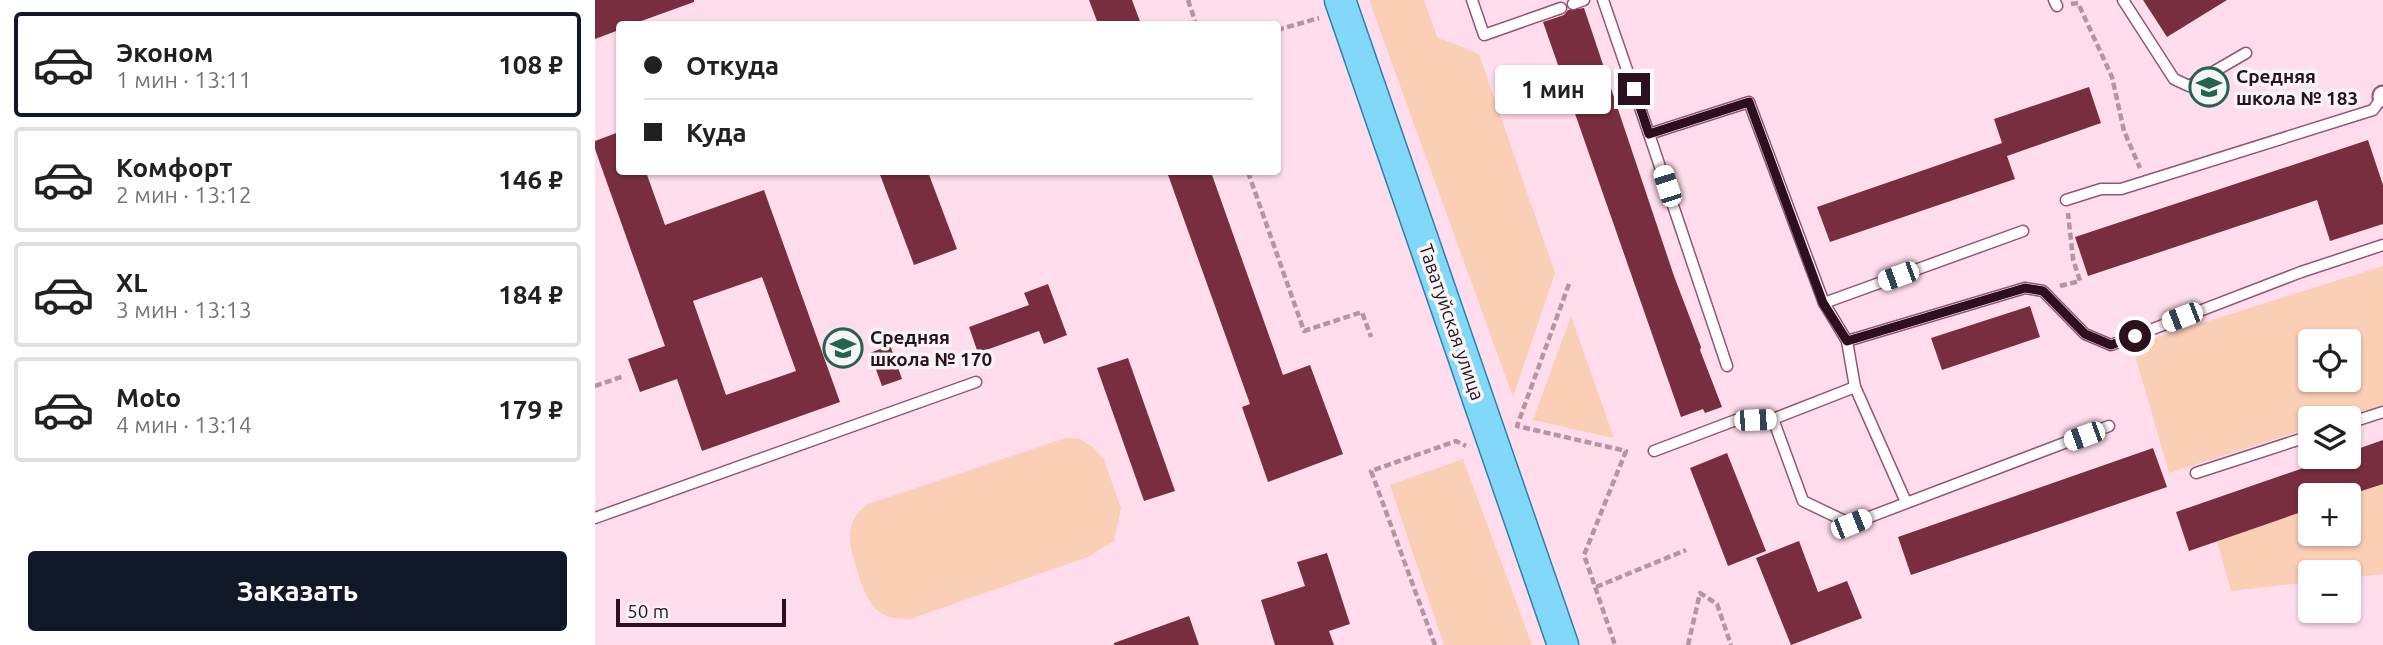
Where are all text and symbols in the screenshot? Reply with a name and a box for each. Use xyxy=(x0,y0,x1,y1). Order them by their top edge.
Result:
icon: car xyxy=(32,33,95,96)
text: Эконом xyxy=(116,38,213,67)
text: 108 ₽ xyxy=(498,50,563,79)
text: Откуда xyxy=(686,51,779,80)
callout: 1 мин xyxy=(1494,64,1609,114)
place label: Средняя школа № 183 xyxy=(2236,65,2358,109)
school or university icon: Средняя школа № 183 xyxy=(2188,66,2230,108)
text: 1 мин · 13:11 xyxy=(116,67,252,92)
route end xyxy=(1618,73,1650,105)
text: 1 мин xyxy=(1521,77,1585,102)
text: Куда xyxy=(686,118,747,147)
icon: car xyxy=(32,148,95,211)
text: Комфорт xyxy=(116,153,232,182)
car xyxy=(1651,163,1684,209)
text: 146 ₽ xyxy=(498,165,563,194)
text: 2 мин · 13:12 xyxy=(116,182,252,207)
street label: Таватуйская улица xyxy=(1415,241,1489,403)
car xyxy=(1875,259,1922,293)
icon: car xyxy=(32,263,95,326)
text: XL xyxy=(116,268,147,297)
text: 184 ₽ xyxy=(498,280,563,309)
text: 3 мин · 13:13 xyxy=(116,297,252,322)
car xyxy=(2159,300,2206,334)
route start xyxy=(2119,320,2151,352)
place label: Средняя школа № 170 xyxy=(870,326,992,370)
school or university icon: Средняя школа № 170 xyxy=(822,327,864,369)
map controls xyxy=(2298,329,2361,623)
button: locate xyxy=(2298,329,2361,392)
icon: car xyxy=(32,378,95,441)
text: Moto xyxy=(116,383,181,412)
text: 179 ₽ xyxy=(498,395,563,424)
button: layers xyxy=(2298,406,2361,469)
car xyxy=(1734,409,1777,431)
text: 4 мин · 13:14 xyxy=(116,412,252,437)
car xyxy=(2061,419,2108,453)
button: + xyxy=(2298,483,2361,546)
car xyxy=(1828,506,1875,542)
button: Заказать xyxy=(28,551,567,631)
button: − xyxy=(2298,560,2361,623)
scale bar xyxy=(616,596,786,628)
text: 50 m xyxy=(627,600,669,622)

